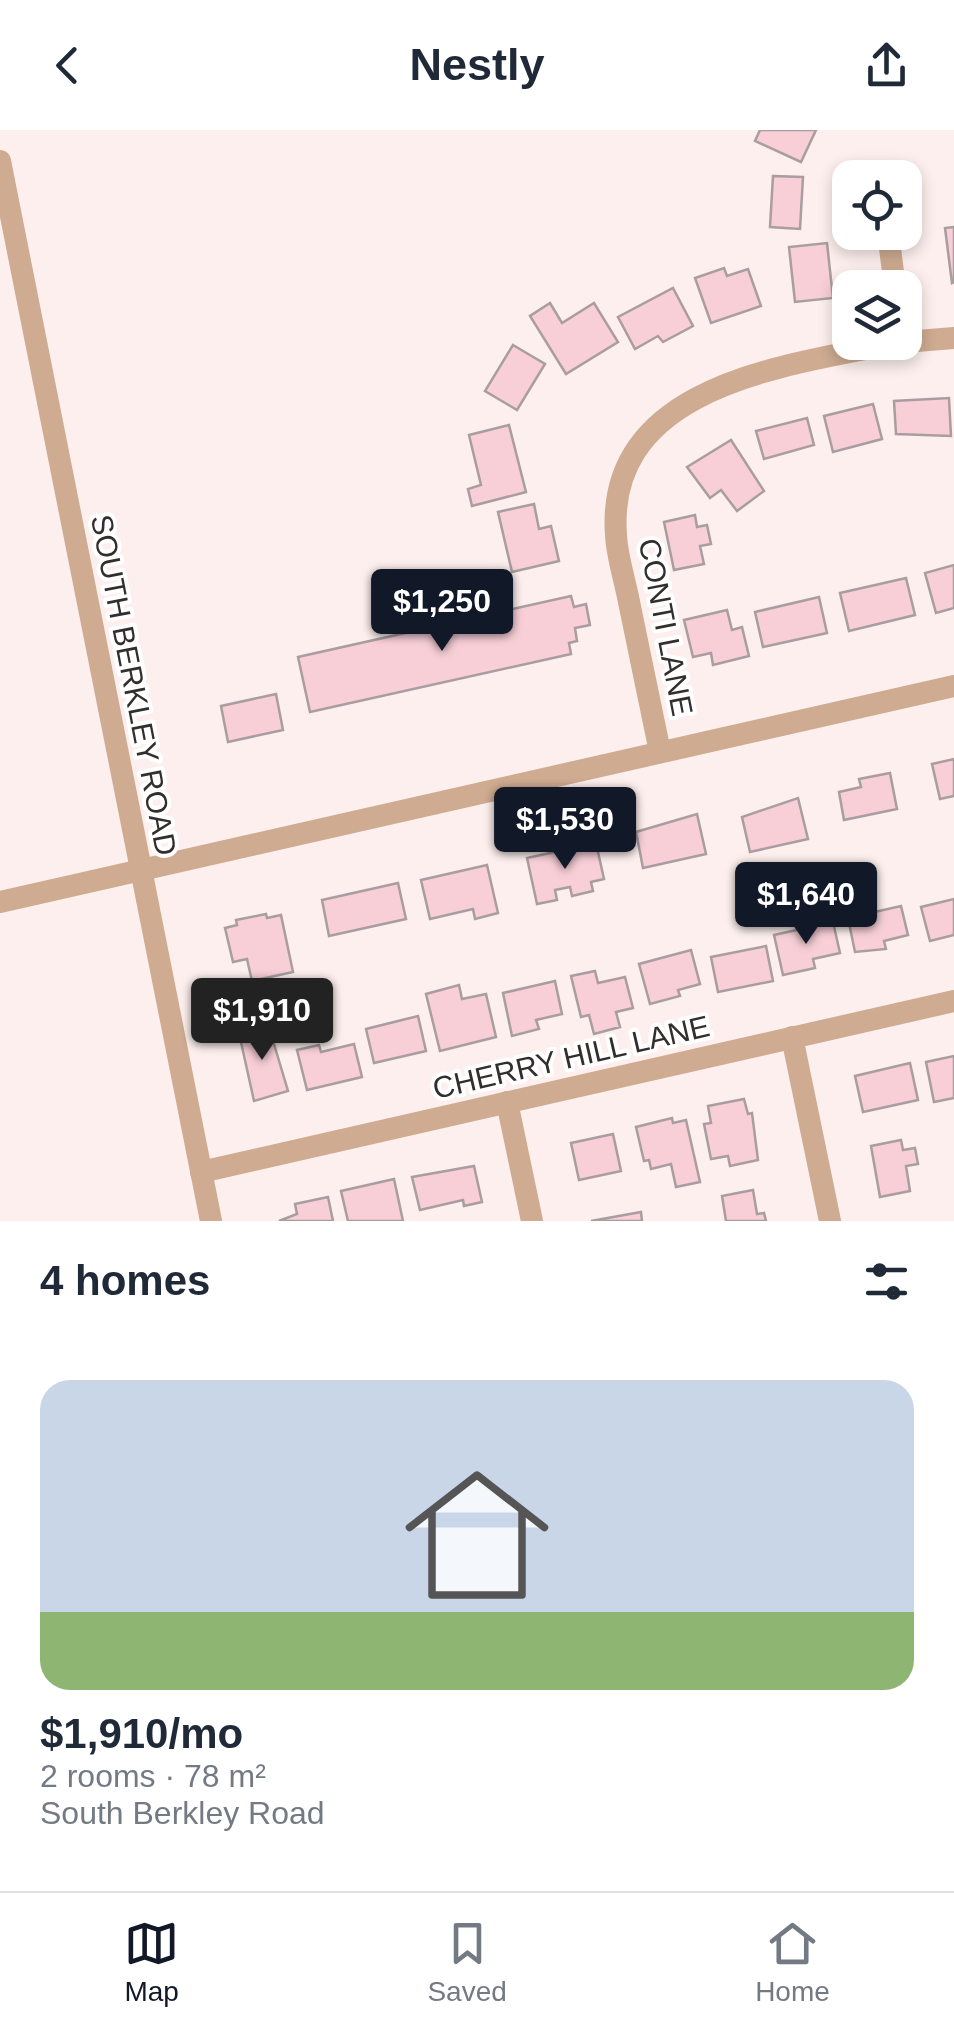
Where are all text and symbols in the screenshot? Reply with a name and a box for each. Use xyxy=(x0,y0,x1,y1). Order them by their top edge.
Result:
icon: back xyxy=(40,38,95,93)
icon: share xyxy=(859,38,914,93)
text: Nestly xyxy=(409,39,545,90)
map controls xyxy=(832,160,922,360)
button: locate xyxy=(832,160,922,250)
button: layers xyxy=(832,270,922,360)
street label: SOUTH BERKLEY ROAD xyxy=(85,512,183,858)
street label: CONTI LANE xyxy=(633,535,699,719)
pin: $1,250 xyxy=(361,569,523,654)
text: $1,250 xyxy=(393,583,491,619)
pin: $1,530 xyxy=(484,787,646,872)
text: $1,530 xyxy=(516,801,614,837)
pin: $1,640 xyxy=(725,862,887,947)
text: $1,640 xyxy=(757,876,855,912)
pin: $1,910 xyxy=(181,978,343,1063)
text: $1,910 xyxy=(213,992,311,1028)
street label: CHERRY HILL LANE xyxy=(429,1009,713,1105)
icon: filters xyxy=(859,1254,914,1309)
text: 4 homes xyxy=(40,1257,210,1304)
icon: home xyxy=(387,1445,567,1625)
text: $1,910/mo xyxy=(40,1710,243,1757)
text: 2 rooms · 78 m² xyxy=(40,1758,266,1794)
text: South Berkley Road xyxy=(40,1795,325,1831)
tab: Map xyxy=(124,1916,179,2008)
tab: Saved xyxy=(427,1916,507,2008)
tab: Home xyxy=(755,1916,830,2008)

